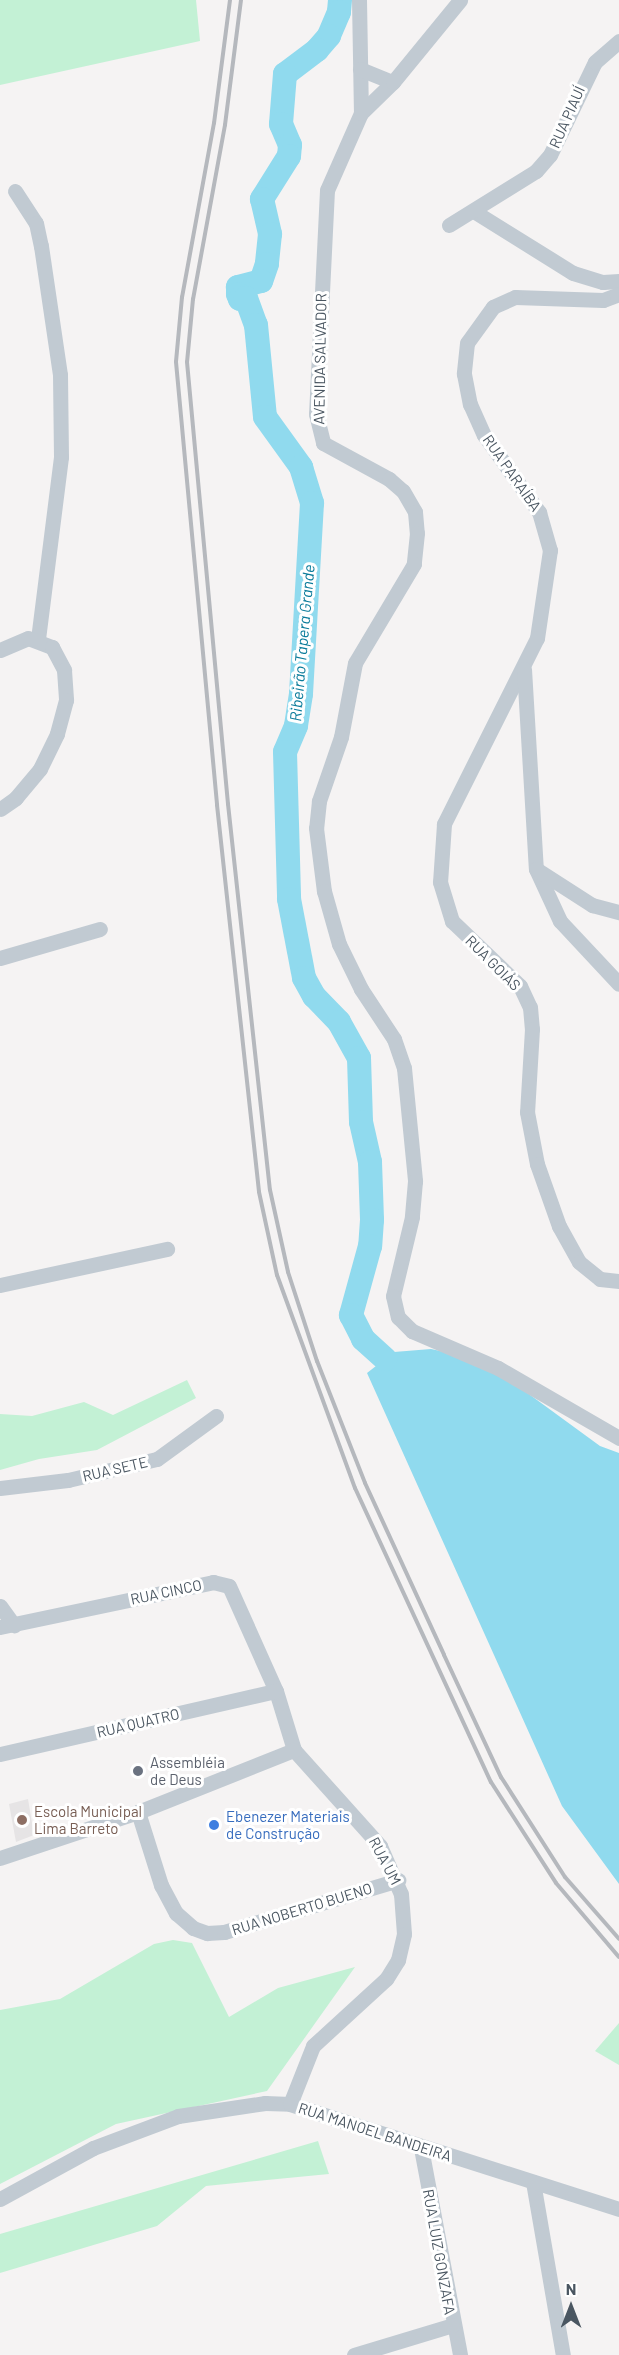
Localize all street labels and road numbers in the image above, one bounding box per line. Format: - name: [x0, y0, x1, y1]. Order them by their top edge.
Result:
- street label: RUA PIAUÍ: [545, 83, 589, 151]
- street label: AVENIDA SALVADOR: [310, 293, 330, 425]
- street label: RUA PARAÍBA: [479, 431, 545, 515]
- street label: RUA GOIÁS: [462, 932, 524, 994]
- street label: RUA SETE: [81, 1453, 149, 1485]
- street label: RUA CINCO: [129, 1576, 203, 1608]
- street label: RUA QUATRO: [95, 1705, 181, 1741]
- street label: RUA UM: [365, 1834, 405, 1888]
- street label: RUA NOBERTO BUENO: [230, 1879, 374, 1939]
- street label: RUA MANOEL BANDEIRA: [296, 2099, 454, 2165]
- street label: RUA LUIZ GONZAFA: [419, 2188, 459, 2316]

